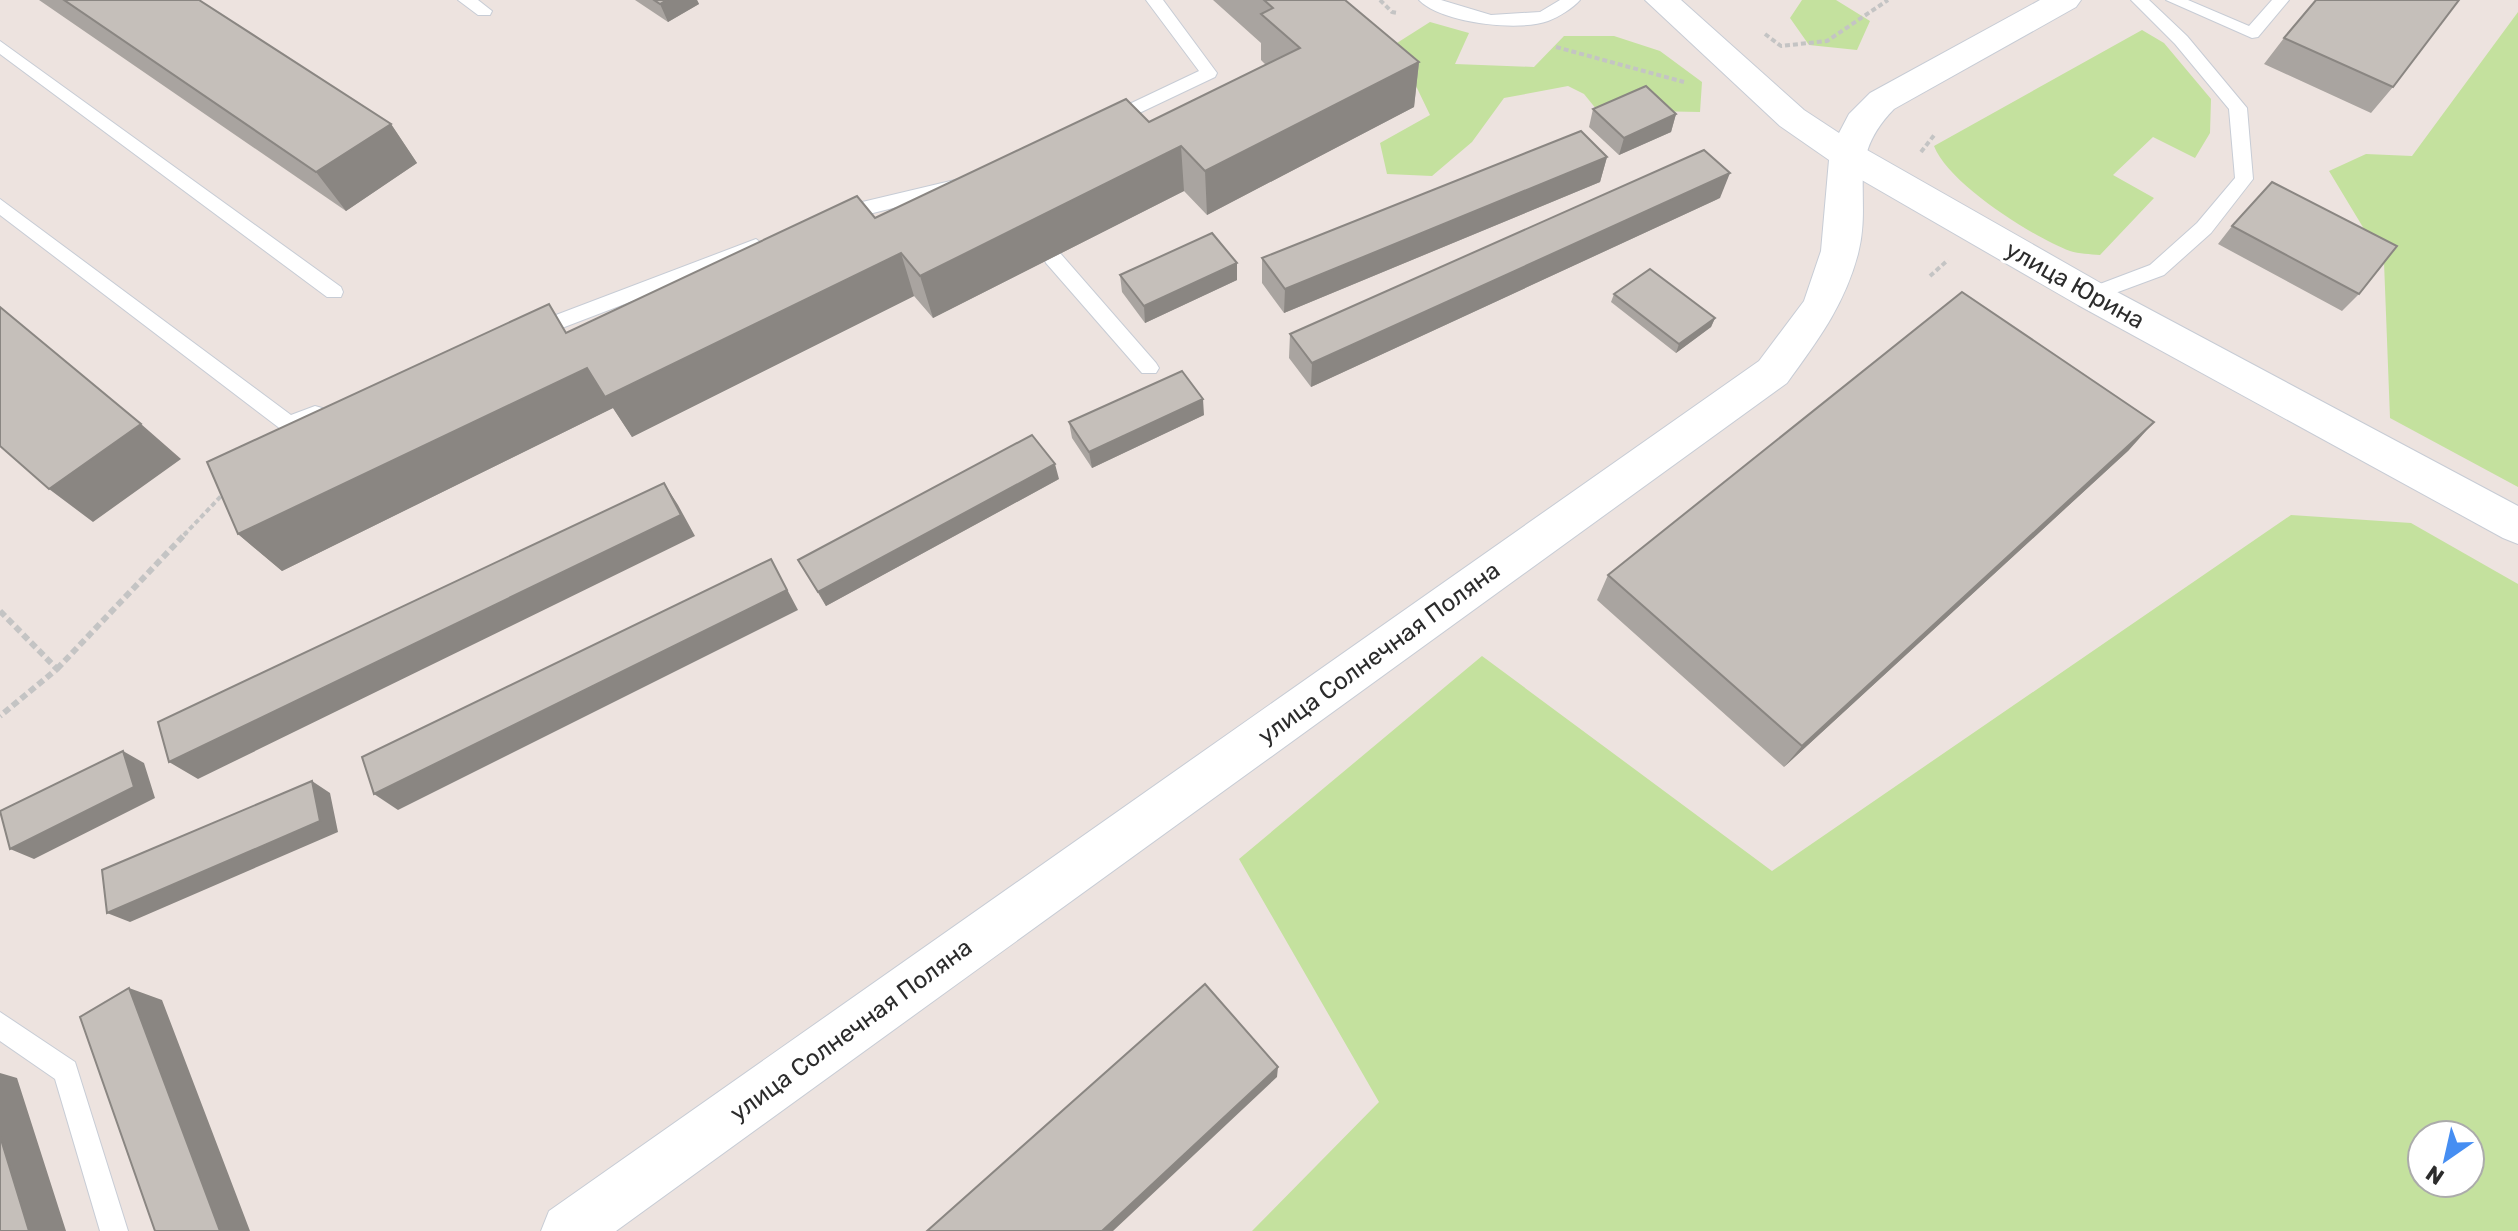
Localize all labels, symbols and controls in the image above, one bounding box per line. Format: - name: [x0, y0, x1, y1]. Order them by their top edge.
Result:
- street label: улица Юрина: [2001, 235, 2149, 335]
- street label: улица Солнечная Поляна: [1253, 556, 1505, 750]
- street label: улица Солнечная Поляна: [725, 933, 977, 1127]
- north arrow: [2406, 1119, 2486, 1199]
- text: N: [2421, 1160, 2449, 1191]

